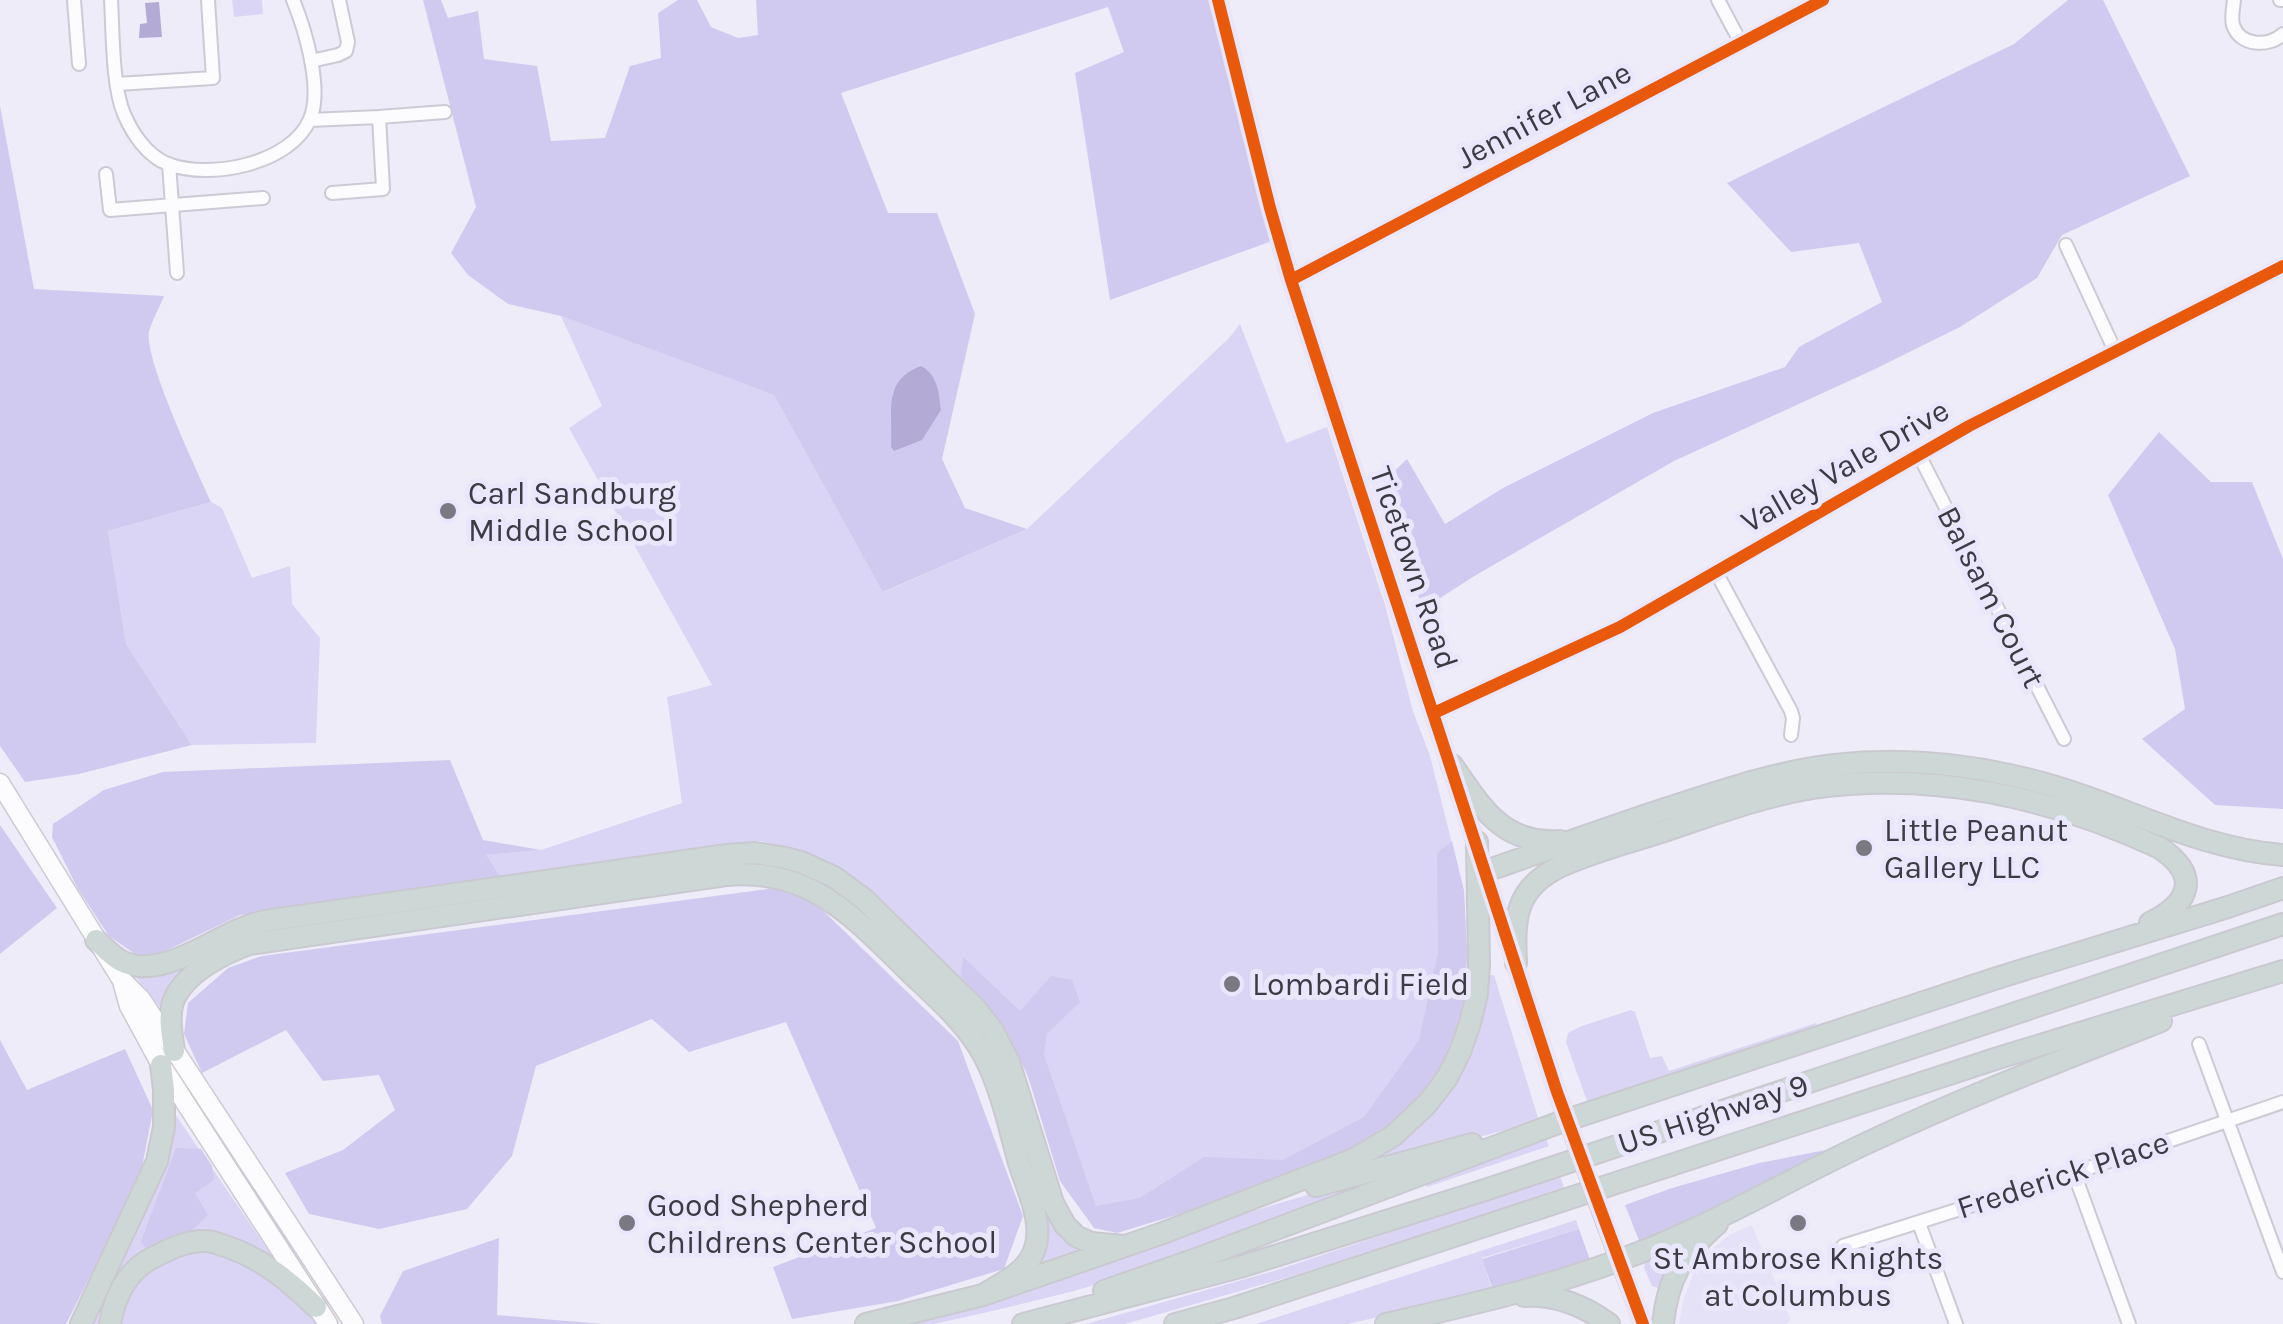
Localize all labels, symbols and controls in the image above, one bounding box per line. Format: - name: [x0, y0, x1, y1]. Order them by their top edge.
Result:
- street label: Jennifer Lane: [1450, 54, 1638, 176]
- street label: Valley Vale Drive: [1735, 392, 1955, 540]
- street label: Ticetown Road: [1362, 462, 1466, 674]
- place label: Carl Sandburg Middle School: [468, 475, 676, 549]
- marker: Carl Sandburg Middle School: [437, 500, 459, 522]
- street label: Balsam Court: [1929, 500, 2053, 694]
- place label: Little Peanut Gallery LLC: [1884, 812, 2068, 886]
- marker: Little Peanut Gallery LLC: [1853, 837, 1875, 859]
- place label: Lombardi Field: [1252, 966, 1469, 1003]
- marker: Lombardi Field: [1221, 973, 1243, 995]
- street label: US Highway 9: [1613, 1066, 1813, 1162]
- street label: Frederick Place: [1952, 1123, 2174, 1227]
- place label: Good Shepherd Childrens Center School: [647, 1187, 997, 1261]
- marker: Good Shepherd Childrens Center School: [616, 1212, 638, 1234]
- marker: St Ambrose Knights at Columbus: [1787, 1212, 1809, 1234]
- place label: St Ambrose Knights at Columbus: [1653, 1240, 1943, 1314]

